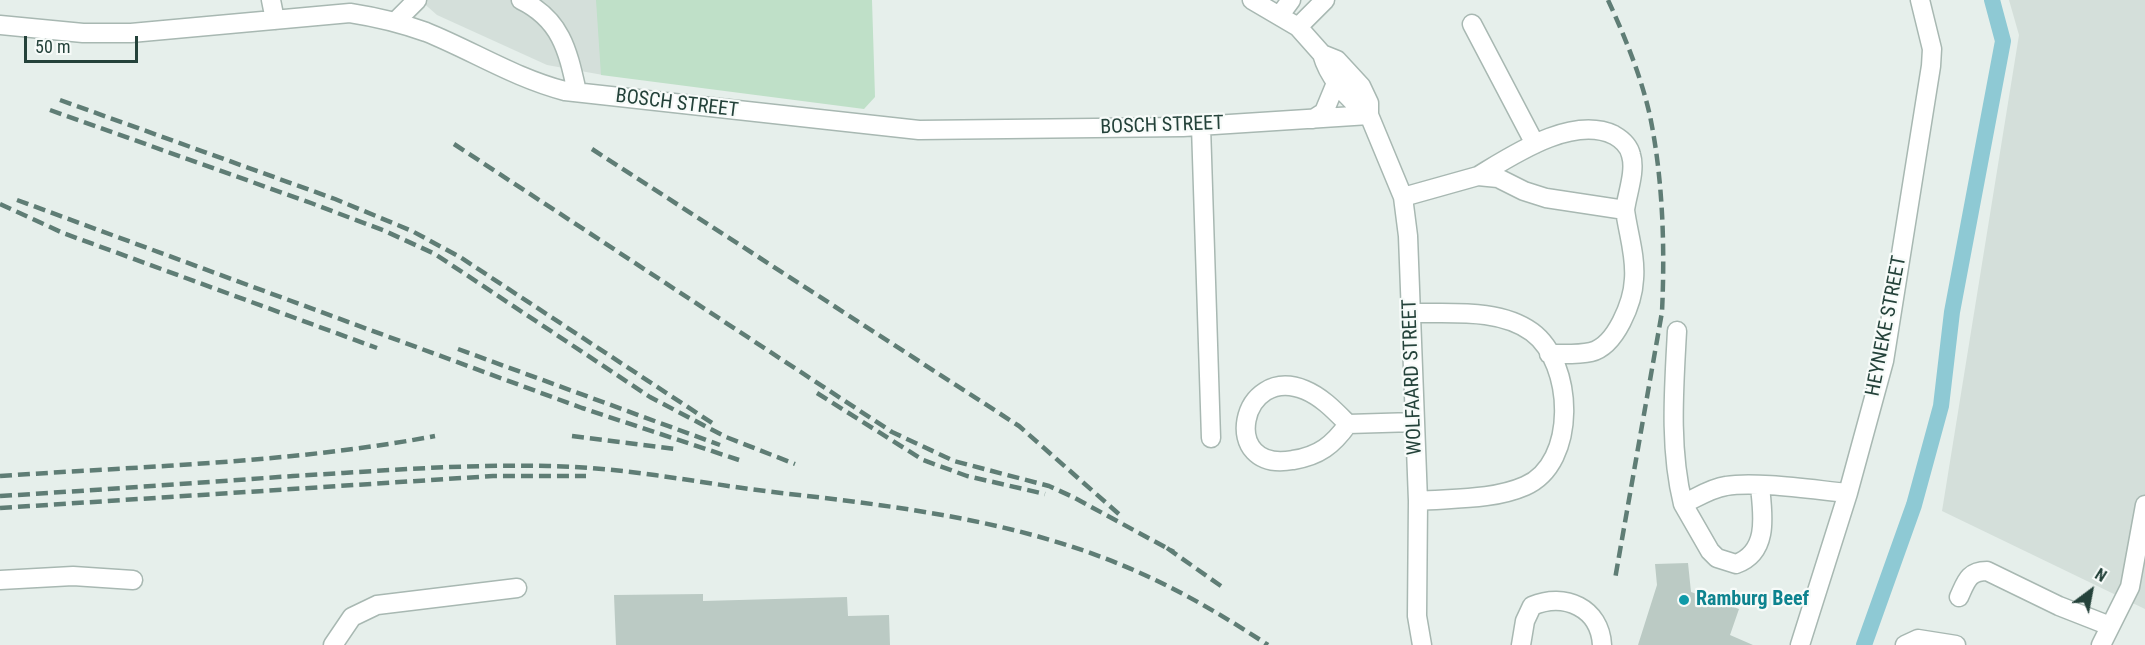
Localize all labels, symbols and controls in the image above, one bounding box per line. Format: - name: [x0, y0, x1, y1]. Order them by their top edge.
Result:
- scale bar: [27, 24, 141, 62]
- text: 50 m: [35, 36, 70, 57]
- street label: BOSCH STREET: [614, 85, 740, 123]
- street label: BOSCH STREET: [1100, 112, 1224, 140]
- street label: HEYNEKE STREET: [1862, 254, 1912, 398]
- street label: WOLFAARD STREET: [1398, 298, 1428, 456]
- north arrow: [2061, 561, 2121, 621]
- text: N: [2092, 565, 2110, 586]
- place label: Ramburg Beef: [1696, 588, 1809, 612]
- marker: Ramburg Beef: [1677, 593, 1691, 607]

